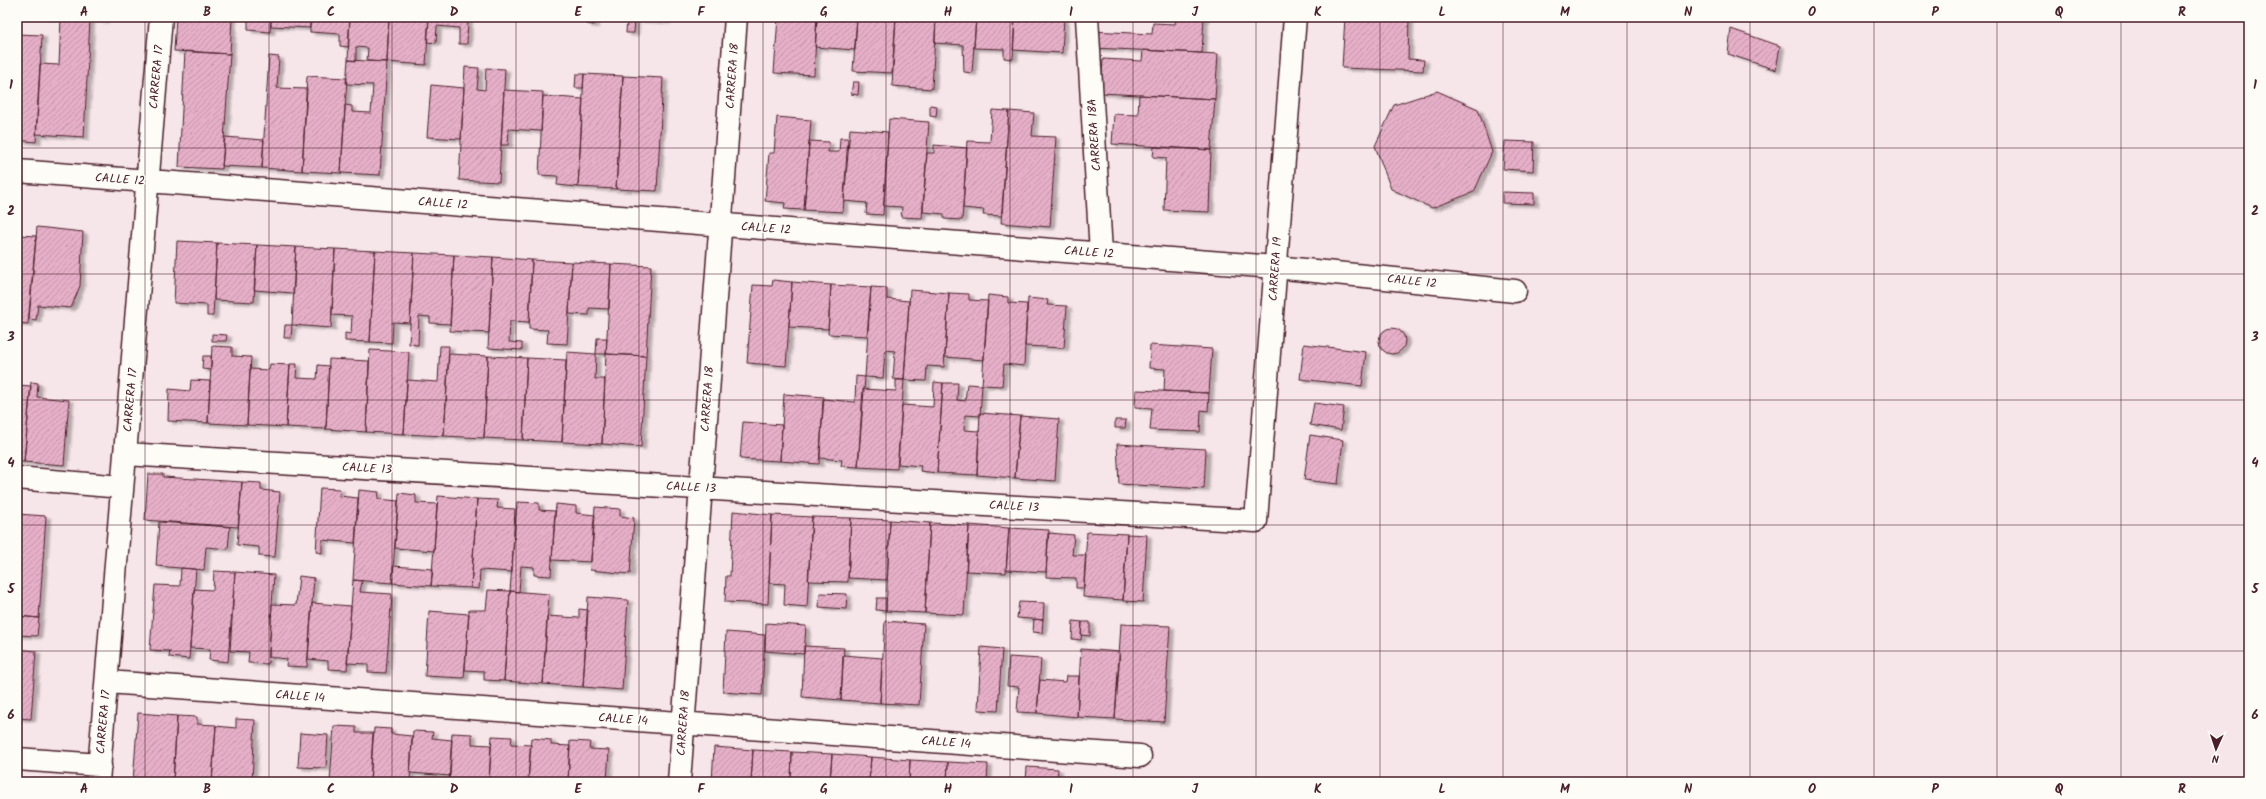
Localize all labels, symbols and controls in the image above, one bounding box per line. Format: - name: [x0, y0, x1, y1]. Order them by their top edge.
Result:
- text: A: [80, 2, 88, 23]
- text: B: [203, 2, 211, 23]
- text: C: [327, 2, 335, 23]
- text: D: [450, 2, 459, 23]
- text: E: [574, 2, 582, 23]
- text: F: [697, 2, 705, 23]
- text: G: [820, 2, 828, 23]
- text: H: [944, 2, 953, 23]
- text: I: [1069, 2, 1073, 23]
- text: J: [1192, 2, 1199, 23]
- text: K: [1314, 2, 1322, 23]
- text: L: [1438, 2, 1446, 23]
- text: M: [1560, 2, 1570, 23]
- text: N: [1684, 2, 1693, 23]
- text: O: [1808, 2, 1816, 23]
- text: P: [1931, 2, 1939, 23]
- text: Q: [2055, 2, 2064, 23]
- text: R: [2178, 2, 2186, 23]
- street label: CARRERA 18: [721, 42, 744, 109]
- street label: CARRERA 17: [144, 44, 169, 110]
- text: 1: [9, 75, 13, 96]
- text: 1: [2253, 75, 2257, 96]
- street label: CARRERA 18A: [1082, 98, 1107, 172]
- street label: CALLE 12: [94, 168, 146, 191]
- street label: CALLE 12: [417, 192, 469, 215]
- text: 2: [7, 201, 15, 222]
- text: 2: [2251, 201, 2259, 222]
- street label: CALLE 12: [740, 217, 792, 240]
- street label: CARRERA 19: [1264, 236, 1287, 302]
- street label: CALLE 12: [1063, 241, 1115, 264]
- street label: CALLE 12: [1386, 269, 1438, 294]
- text: 3: [6, 327, 15, 348]
- text: 3: [2250, 327, 2259, 348]
- street label: CARRERA 18: [696, 365, 719, 432]
- street label: CARRERA 17: [118, 367, 143, 433]
- text: 4: [7, 453, 15, 474]
- text: 4: [2251, 453, 2259, 474]
- street label: CALLE 13: [341, 458, 393, 479]
- street label: CALLE 13: [665, 477, 717, 498]
- street label: CALLE 13: [988, 496, 1040, 517]
- text: 5: [7, 579, 16, 600]
- text: 5: [2251, 579, 2260, 600]
- street label: CALLE 14: [274, 685, 326, 708]
- street label: CARRERA 17: [91, 689, 116, 755]
- street label: CARRERA 18: [672, 689, 695, 756]
- text: 6: [7, 705, 15, 726]
- text: 6: [2251, 705, 2259, 726]
- street label: CALLE 14: [597, 708, 649, 731]
- north arrow: [2196, 729, 2236, 769]
- street label: CALLE 14: [920, 731, 972, 754]
- text: N: [2212, 749, 2219, 767]
- text: A: [80, 779, 88, 799]
- text: B: [203, 779, 211, 799]
- text: C: [327, 779, 335, 799]
- text: D: [450, 779, 459, 799]
- text: E: [574, 779, 582, 799]
- text: F: [697, 779, 705, 799]
- text: G: [820, 779, 828, 799]
- text: H: [944, 779, 953, 799]
- text: I: [1069, 779, 1073, 799]
- text: J: [1192, 779, 1199, 799]
- text: K: [1314, 779, 1322, 799]
- text: L: [1438, 779, 1446, 799]
- text: M: [1560, 779, 1570, 799]
- text: N: [1684, 779, 1693, 799]
- text: O: [1808, 779, 1816, 799]
- text: P: [1931, 779, 1939, 799]
- text: Q: [2055, 779, 2064, 799]
- text: R: [2178, 779, 2186, 799]

